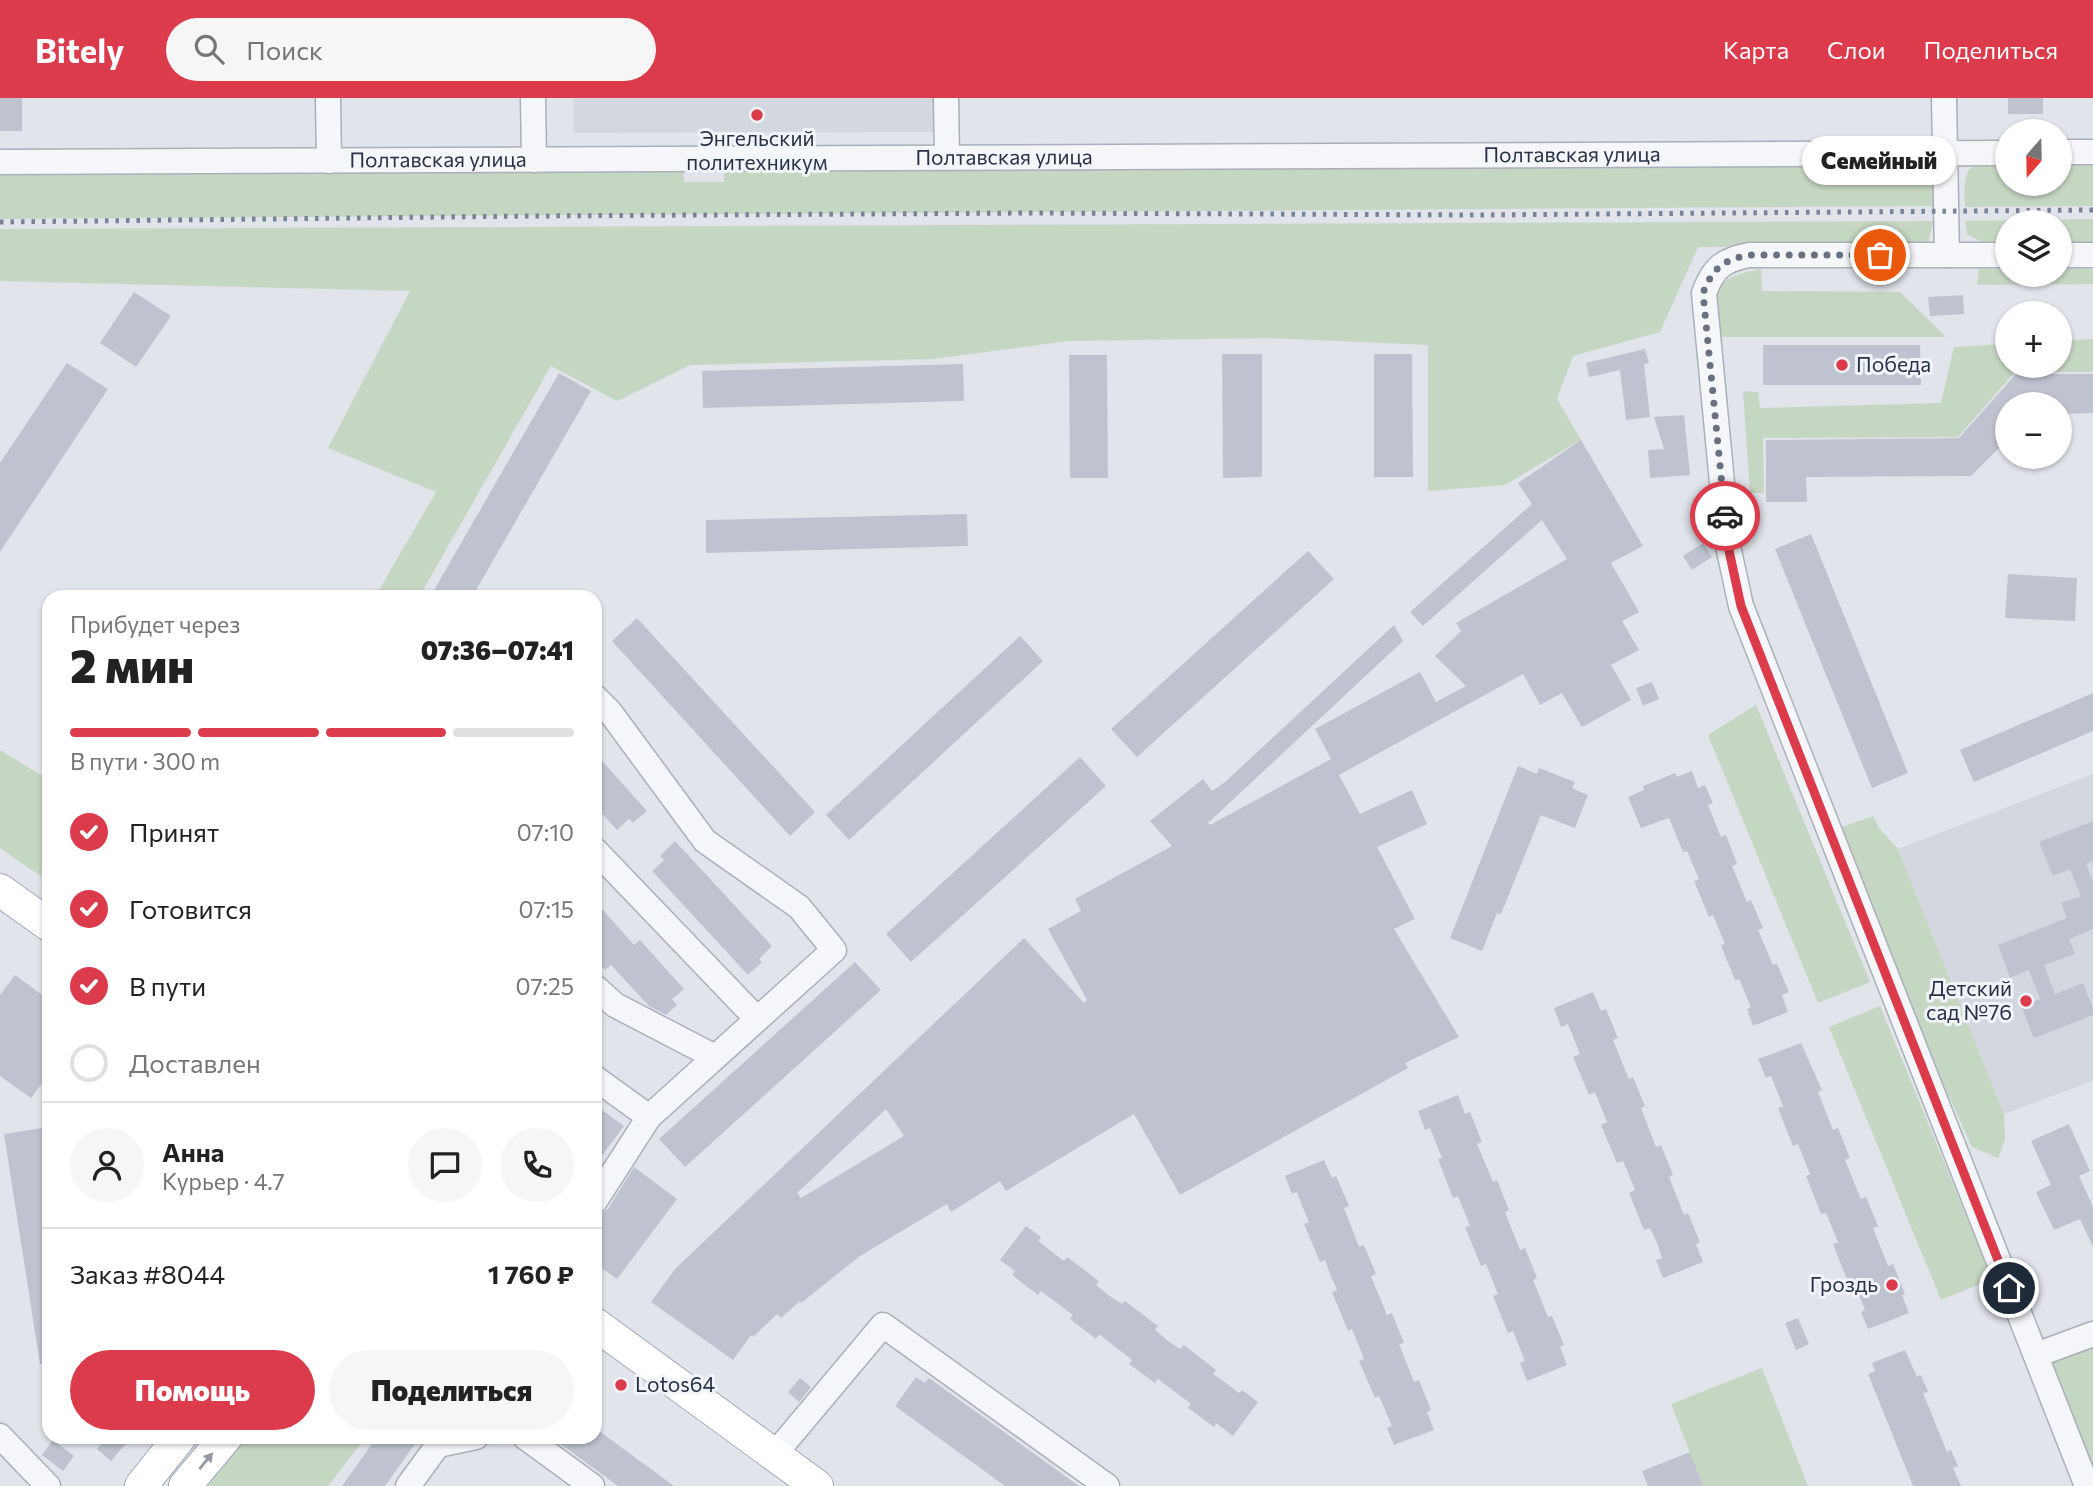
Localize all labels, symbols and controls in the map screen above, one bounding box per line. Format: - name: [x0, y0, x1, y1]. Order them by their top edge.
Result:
- search box: [166, 18, 656, 81]
- text: Bitely: [35, 29, 124, 70]
- icon: search: [190, 30, 228, 68]
- text: Поиск: [246, 34, 323, 65]
- text: Карта: [1723, 35, 1789, 64]
- text: Слои: [1827, 35, 1885, 64]
- text: Поделиться: [1923, 35, 2058, 64]
- marker: Энгельский политехникум: [749, 107, 765, 123]
- north arrow: [1995, 119, 2072, 196]
- map controls: [1995, 119, 2072, 469]
- place label: Энгельский политехникум: [686, 125, 828, 174]
- callout: Семейный: [1803, 136, 1957, 185]
- street label: Полтавская улица: [1483, 141, 1661, 166]
- street label: Полтавская улица: [915, 143, 1093, 169]
- street label: Полтавская улица: [349, 146, 527, 171]
- text: Семейный: [1821, 146, 1937, 174]
- button: layers: [1995, 210, 2072, 287]
- pin: [1850, 225, 1910, 285]
- icon: bag: [1861, 236, 1899, 274]
- button: +: [1995, 301, 2072, 378]
- place label: Победа: [1856, 351, 1931, 376]
- marker: Победа: [1834, 357, 1850, 373]
- button: −: [1995, 392, 2072, 469]
- courier: [1690, 481, 1760, 551]
- icon: car: [1706, 497, 1744, 535]
- text: Прибудет через: [70, 610, 240, 638]
- text: 07:36–07:41: [421, 634, 574, 665]
- text: 2 мин: [70, 636, 194, 692]
- text: В пути · 300 m: [70, 747, 220, 775]
- icon: check: [70, 813, 108, 851]
- text: Принят: [129, 816, 219, 847]
- text: 07:10: [517, 818, 574, 846]
- icon: check: [70, 890, 108, 928]
- text: Готовится: [129, 893, 252, 924]
- text: 07:15: [518, 895, 574, 923]
- icon: check: [70, 967, 108, 1005]
- text: В пути: [129, 970, 206, 1001]
- text: 07:25: [516, 972, 574, 1000]
- place label: Детский сад №76: [1926, 975, 2012, 1024]
- marker: Детский сад №76: [2018, 993, 2034, 1009]
- text: Доставлен: [129, 1047, 261, 1078]
- button: person: [70, 1128, 144, 1202]
- button: chat: [408, 1128, 482, 1202]
- button: phone: [500, 1128, 574, 1202]
- text: Анна: [162, 1136, 224, 1167]
- text: Курьер · 4.7: [162, 1167, 285, 1195]
- text: Заказ #8044: [70, 1258, 225, 1289]
- text: 1 760 ₽: [488, 1258, 574, 1289]
- pin: [1979, 1258, 2039, 1318]
- icon: home: [1990, 1269, 2028, 1307]
- place label: Гроздь: [1810, 1271, 1878, 1296]
- marker: Гроздь: [1884, 1277, 1900, 1293]
- button: Помощь: [70, 1350, 315, 1430]
- button: Поделиться: [329, 1350, 574, 1430]
- place label: Lotos64: [635, 1371, 716, 1396]
- marker: Lotos64: [613, 1377, 629, 1393]
- one-way arrow: [198, 1453, 213, 1471]

